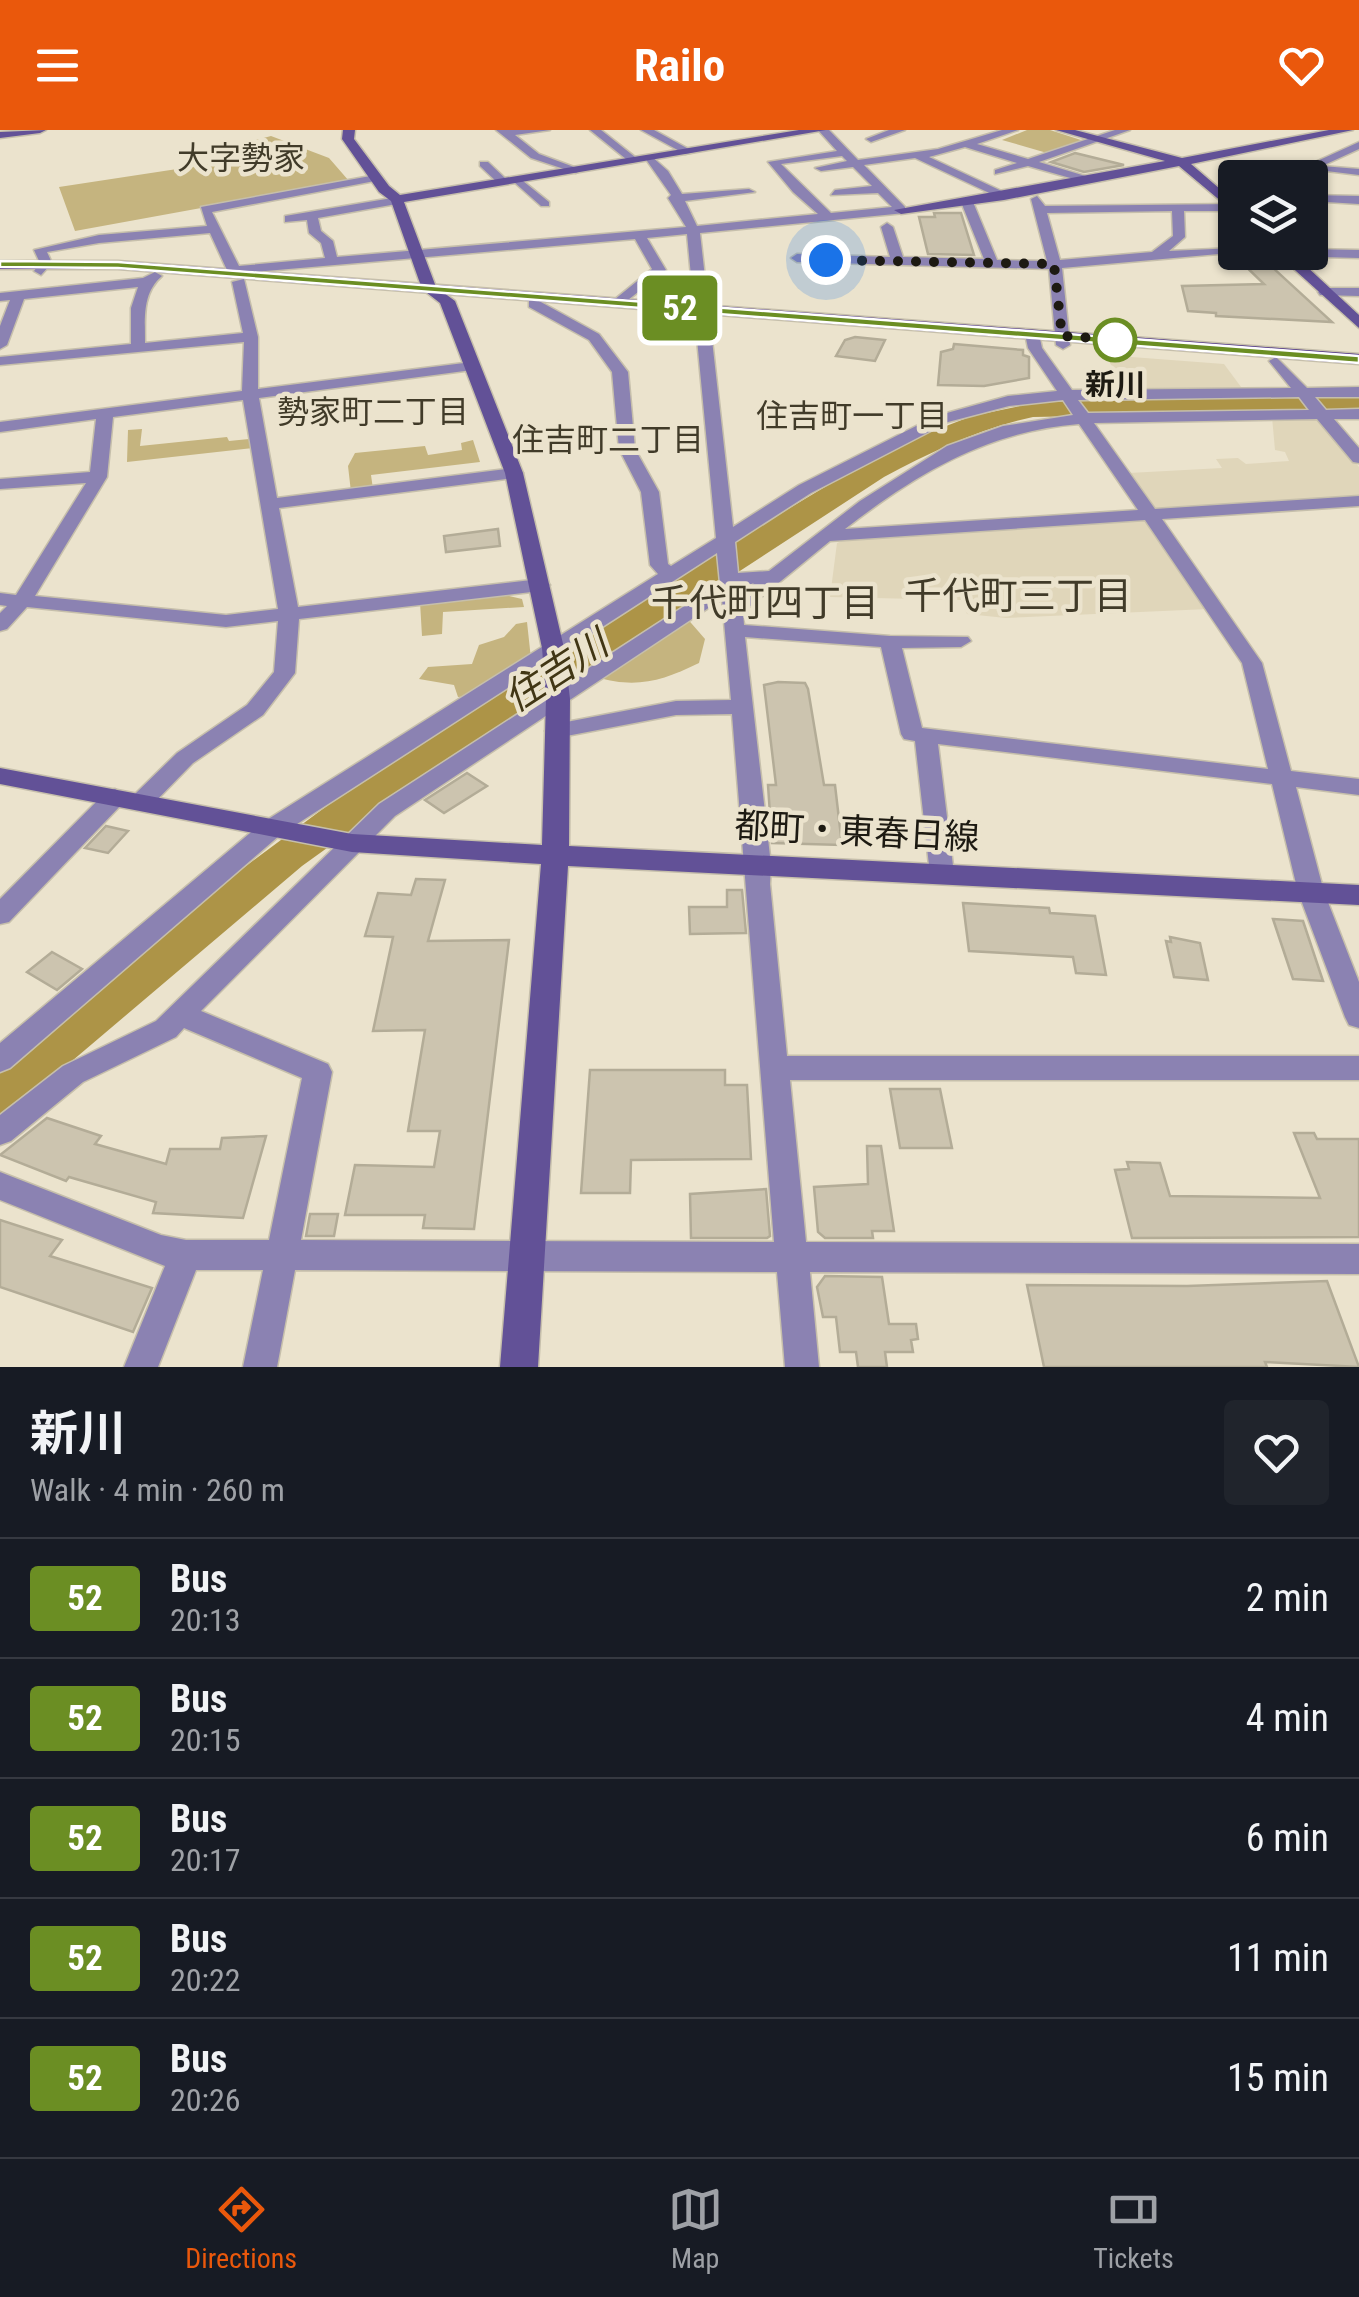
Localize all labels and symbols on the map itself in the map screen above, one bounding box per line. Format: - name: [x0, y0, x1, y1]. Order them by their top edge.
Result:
- district label: 大字勢家: [177, 139, 305, 177]
- your location: [801, 235, 851, 285]
- line badge: 52: [635, 276, 725, 340]
- marker: 新川: [1094, 319, 1136, 361]
- place label: 新川: [1085, 367, 1145, 402]
- district label: 勢家町二丁目: [277, 393, 469, 431]
- district label: 住吉町一丁目: [756, 397, 948, 435]
- district label: 住吉町二丁目: [512, 421, 704, 459]
- district label: 千代町三丁目: [904, 574, 1132, 618]
- district label: 千代町四丁目: [651, 581, 879, 625]
- water label: 住吉川: [496, 619, 619, 720]
- street label: 都町・東春日線: [734, 805, 980, 859]

